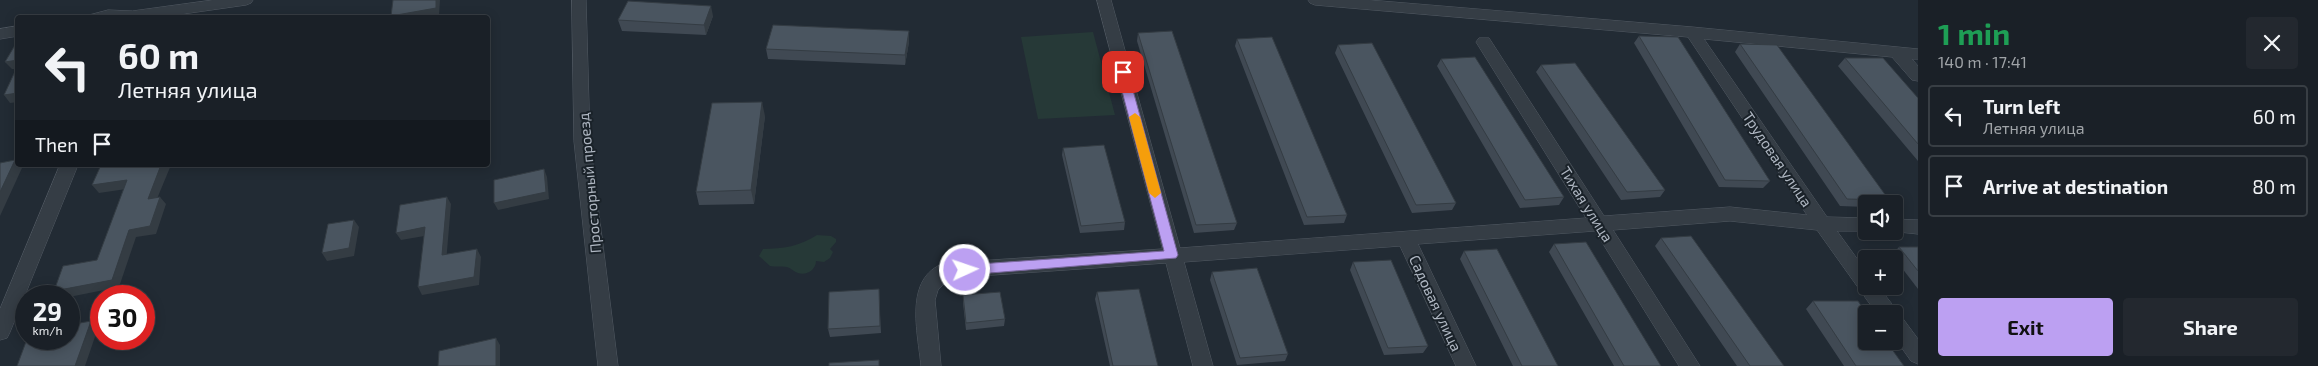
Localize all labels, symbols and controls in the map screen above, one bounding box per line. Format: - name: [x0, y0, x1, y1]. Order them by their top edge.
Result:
- text: 1 min: [1938, 15, 2010, 51]
- button: close: [2246, 17, 2298, 69]
- text: 60 m: [118, 34, 199, 76]
- icon: left: [35, 35, 100, 100]
- pin: [1102, 51, 1144, 93]
- text: 140 m · 17:41: [1938, 52, 2027, 71]
- icon: arrive: [1109, 58, 1137, 86]
- text: Летняя улица: [118, 76, 258, 102]
- text: Turn left: [1983, 95, 2060, 118]
- icon: left: [1940, 102, 1968, 130]
- text: 60 m: [2253, 105, 2296, 128]
- street label: Трудовая улица: [1739, 108, 1816, 211]
- street label: Просторный проезд: [574, 112, 604, 254]
- text: Летняя улица: [1983, 118, 2085, 137]
- icon: arrive: [88, 130, 116, 158]
- text: Then: [35, 133, 78, 156]
- street label: Тихая улица: [1556, 163, 1617, 246]
- icon: arrive: [1940, 172, 1968, 200]
- text: Arrive at destination: [1983, 175, 2168, 198]
- text: 80 m: [2252, 175, 2296, 198]
- map controls: [1858, 195, 1903, 350]
- button: sound: [1858, 195, 1903, 240]
- position arrow: [938, 243, 990, 295]
- button: +: [1858, 250, 1903, 295]
- street label: Садовая улица: [1405, 252, 1466, 354]
- speed limit sign: 30: [90, 285, 155, 350]
- text: 29: [33, 296, 62, 326]
- button: Exit: [1938, 298, 2113, 356]
- button: Share: [2123, 298, 2298, 356]
- button: −: [1858, 305, 1903, 350]
- text: km/h: [33, 323, 62, 337]

